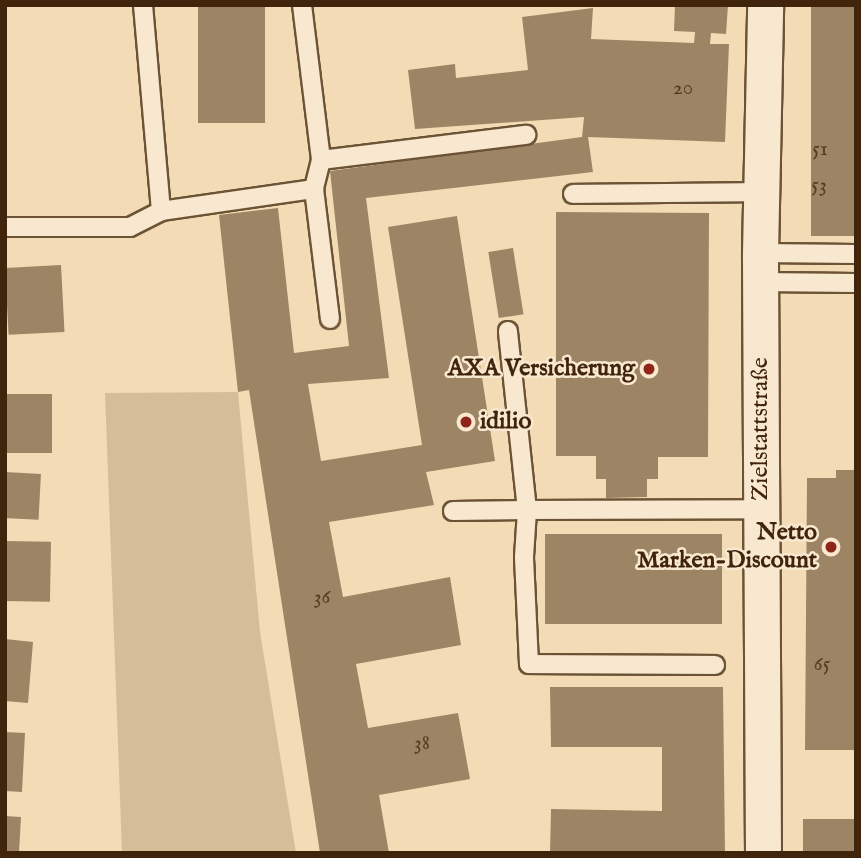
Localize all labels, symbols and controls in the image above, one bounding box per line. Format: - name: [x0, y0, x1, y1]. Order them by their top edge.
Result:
- house number: 20: [673, 76, 693, 102]
- house number: 51: [812, 137, 828, 163]
- house number: 53: [811, 173, 827, 199]
- place label: AXA Versicherung: [448, 355, 635, 383]
- street label: Zielstattstraße: [747, 357, 775, 501]
- marker: AXA Versicherung: [641, 361, 657, 377]
- place label: idilio: [480, 408, 531, 436]
- marker: idilio: [458, 414, 474, 430]
- place label: Netto Marken-Discount: [637, 519, 817, 575]
- marker: Netto Marken-Discount: [823, 539, 839, 555]
- house number: 36: [314, 585, 330, 611]
- house number: 65: [814, 652, 830, 678]
- house number: 38: [414, 731, 430, 757]

